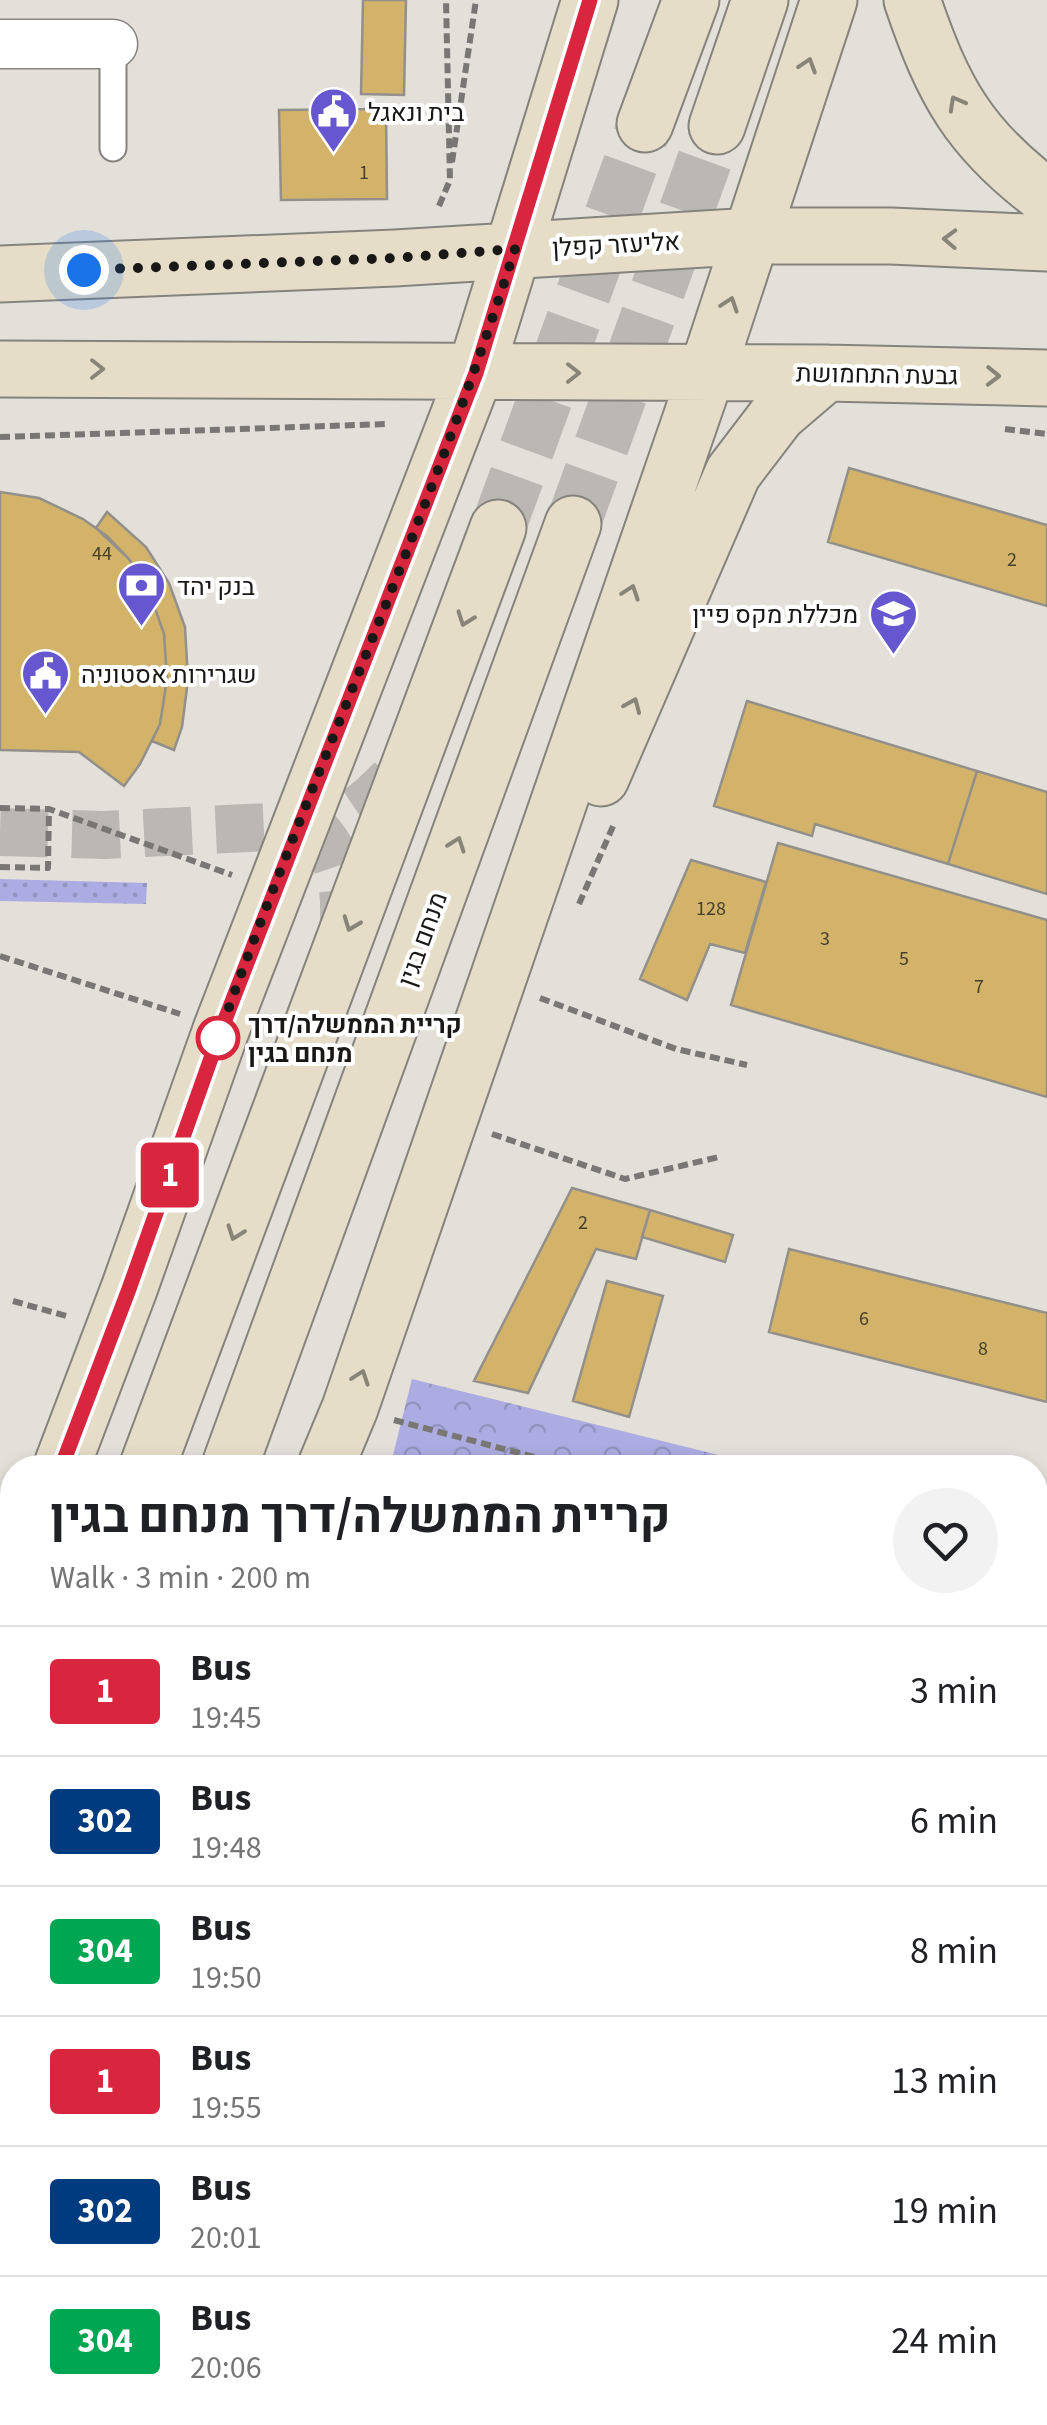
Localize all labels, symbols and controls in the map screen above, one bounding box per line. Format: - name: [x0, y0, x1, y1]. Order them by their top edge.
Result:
- one-way arrow: [796, 58, 816, 75]
- public building icon: בית ונאגל: [307, 86, 359, 154]
- place label: בית ונאגל: [368, 95, 464, 131]
- one-way arrow: [949, 95, 969, 113]
- house number: 1: [359, 159, 369, 187]
- street label: אליעזר קפלן: [551, 224, 681, 266]
- one-way arrow: [941, 228, 957, 249]
- your location: [59, 245, 109, 295]
- one-way arrow: [718, 297, 738, 314]
- street label: גבעת התחמושת: [796, 356, 958, 394]
- one-way arrow: [90, 358, 106, 380]
- one-way arrow: [566, 362, 581, 384]
- one-way arrow: [986, 365, 1002, 387]
- house number: 44: [92, 540, 112, 568]
- house number: 2: [1007, 546, 1017, 574]
- bank icon: בנק יהד: [116, 560, 168, 628]
- place label: בנק יהד: [177, 569, 255, 605]
- one-way arrow: [619, 584, 639, 601]
- school or university icon: מכללת מקס פיין: [867, 588, 919, 656]
- place label: מכללת מקס פיין: [692, 597, 858, 633]
- one-way arrow: [456, 610, 477, 627]
- public building icon: שגרירות אסטוניה: [20, 648, 72, 716]
- place label: שגרירות אסטוניה: [81, 657, 257, 693]
- one-way arrow: [621, 697, 641, 715]
- one-way arrow: [445, 837, 466, 854]
- street label: מנחם בגין: [389, 887, 457, 992]
- house number: 128: [696, 895, 726, 923]
- one-way arrow: [343, 914, 363, 932]
- house number: 3: [820, 925, 830, 953]
- house number: 5: [899, 945, 909, 973]
- house number: 7: [974, 973, 984, 1001]
- place label: קריית הממשלה/דרך מנחם בגין: [248, 1007, 462, 1072]
- marker: קריית הממשלה/דרך מנחם בגין: [197, 1017, 239, 1059]
- line badge: 1: [138, 1142, 202, 1208]
- text: 1: [161, 1150, 179, 1200]
- house number: 2: [578, 1209, 588, 1237]
- one-way arrow: [227, 1223, 247, 1241]
- house number: 6: [859, 1305, 869, 1333]
- house number: 8: [978, 1335, 988, 1363]
- one-way arrow: [349, 1369, 369, 1386]
- text: קריית הממשלה/דרך מנחם בגין: [50, 1483, 671, 1551]
- button: heart: [893, 1488, 998, 1593]
- text: Walk · 3 min · 200 m: [50, 1555, 311, 1601]
- text: Bus: [190, 1641, 251, 1695]
- text: 3 min: [910, 1664, 998, 1718]
- text: 1: [96, 1666, 114, 1716]
- text: 19:45: [190, 1695, 262, 1741]
- text: Bus: [190, 1771, 251, 1825]
- text: 6 min: [910, 1794, 998, 1848]
- text: 302: [77, 1796, 133, 1846]
- text: 19:48: [190, 1825, 262, 1871]
- text: Bus: [190, 1901, 251, 1955]
- text: 8 min: [910, 1924, 998, 1978]
- text: 304: [77, 1926, 133, 1976]
- text: 19:50: [190, 1955, 262, 2001]
- text: Bus: [190, 2031, 251, 2085]
- text: 13 min: [891, 2054, 998, 2108]
- text: 1: [96, 2056, 114, 2106]
- text: 19:55: [190, 2085, 262, 2131]
- text: Bus: [190, 2161, 251, 2215]
- text: 19 min: [891, 2184, 998, 2238]
- text: 302: [77, 2186, 133, 2236]
- text: 20:01: [190, 2215, 262, 2261]
- text: Bus: [190, 2291, 251, 2345]
- text: 24 min: [891, 2314, 998, 2368]
- text: 304: [77, 2316, 133, 2366]
- text: 20:06: [190, 2345, 262, 2391]

